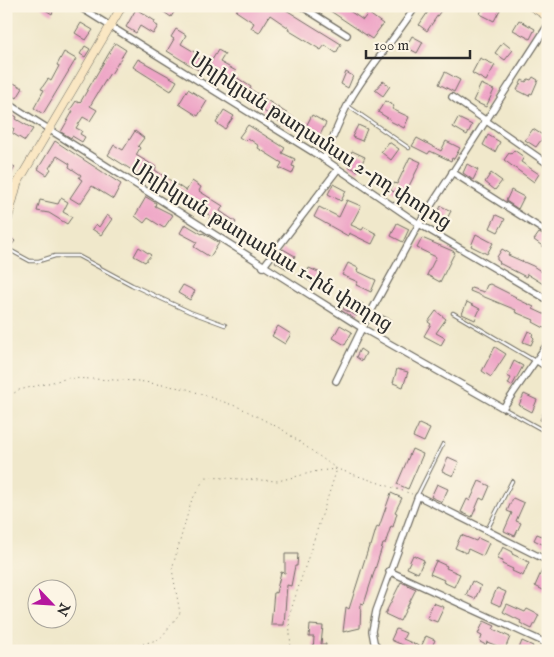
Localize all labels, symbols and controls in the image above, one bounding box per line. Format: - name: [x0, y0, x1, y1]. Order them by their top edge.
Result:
- scale bar: [366, 28, 470, 60]
- text: 100 m: [374, 36, 410, 55]
- street label: Սիլիկյան թաղամաս 2-րդ փողոց: [184, 47, 456, 235]
- street label: Սիլիկյան թաղամաս 1-ին փողոց: [125, 155, 397, 338]
- north arrow: [28, 580, 78, 630]
- text: N: [52, 599, 74, 618]

